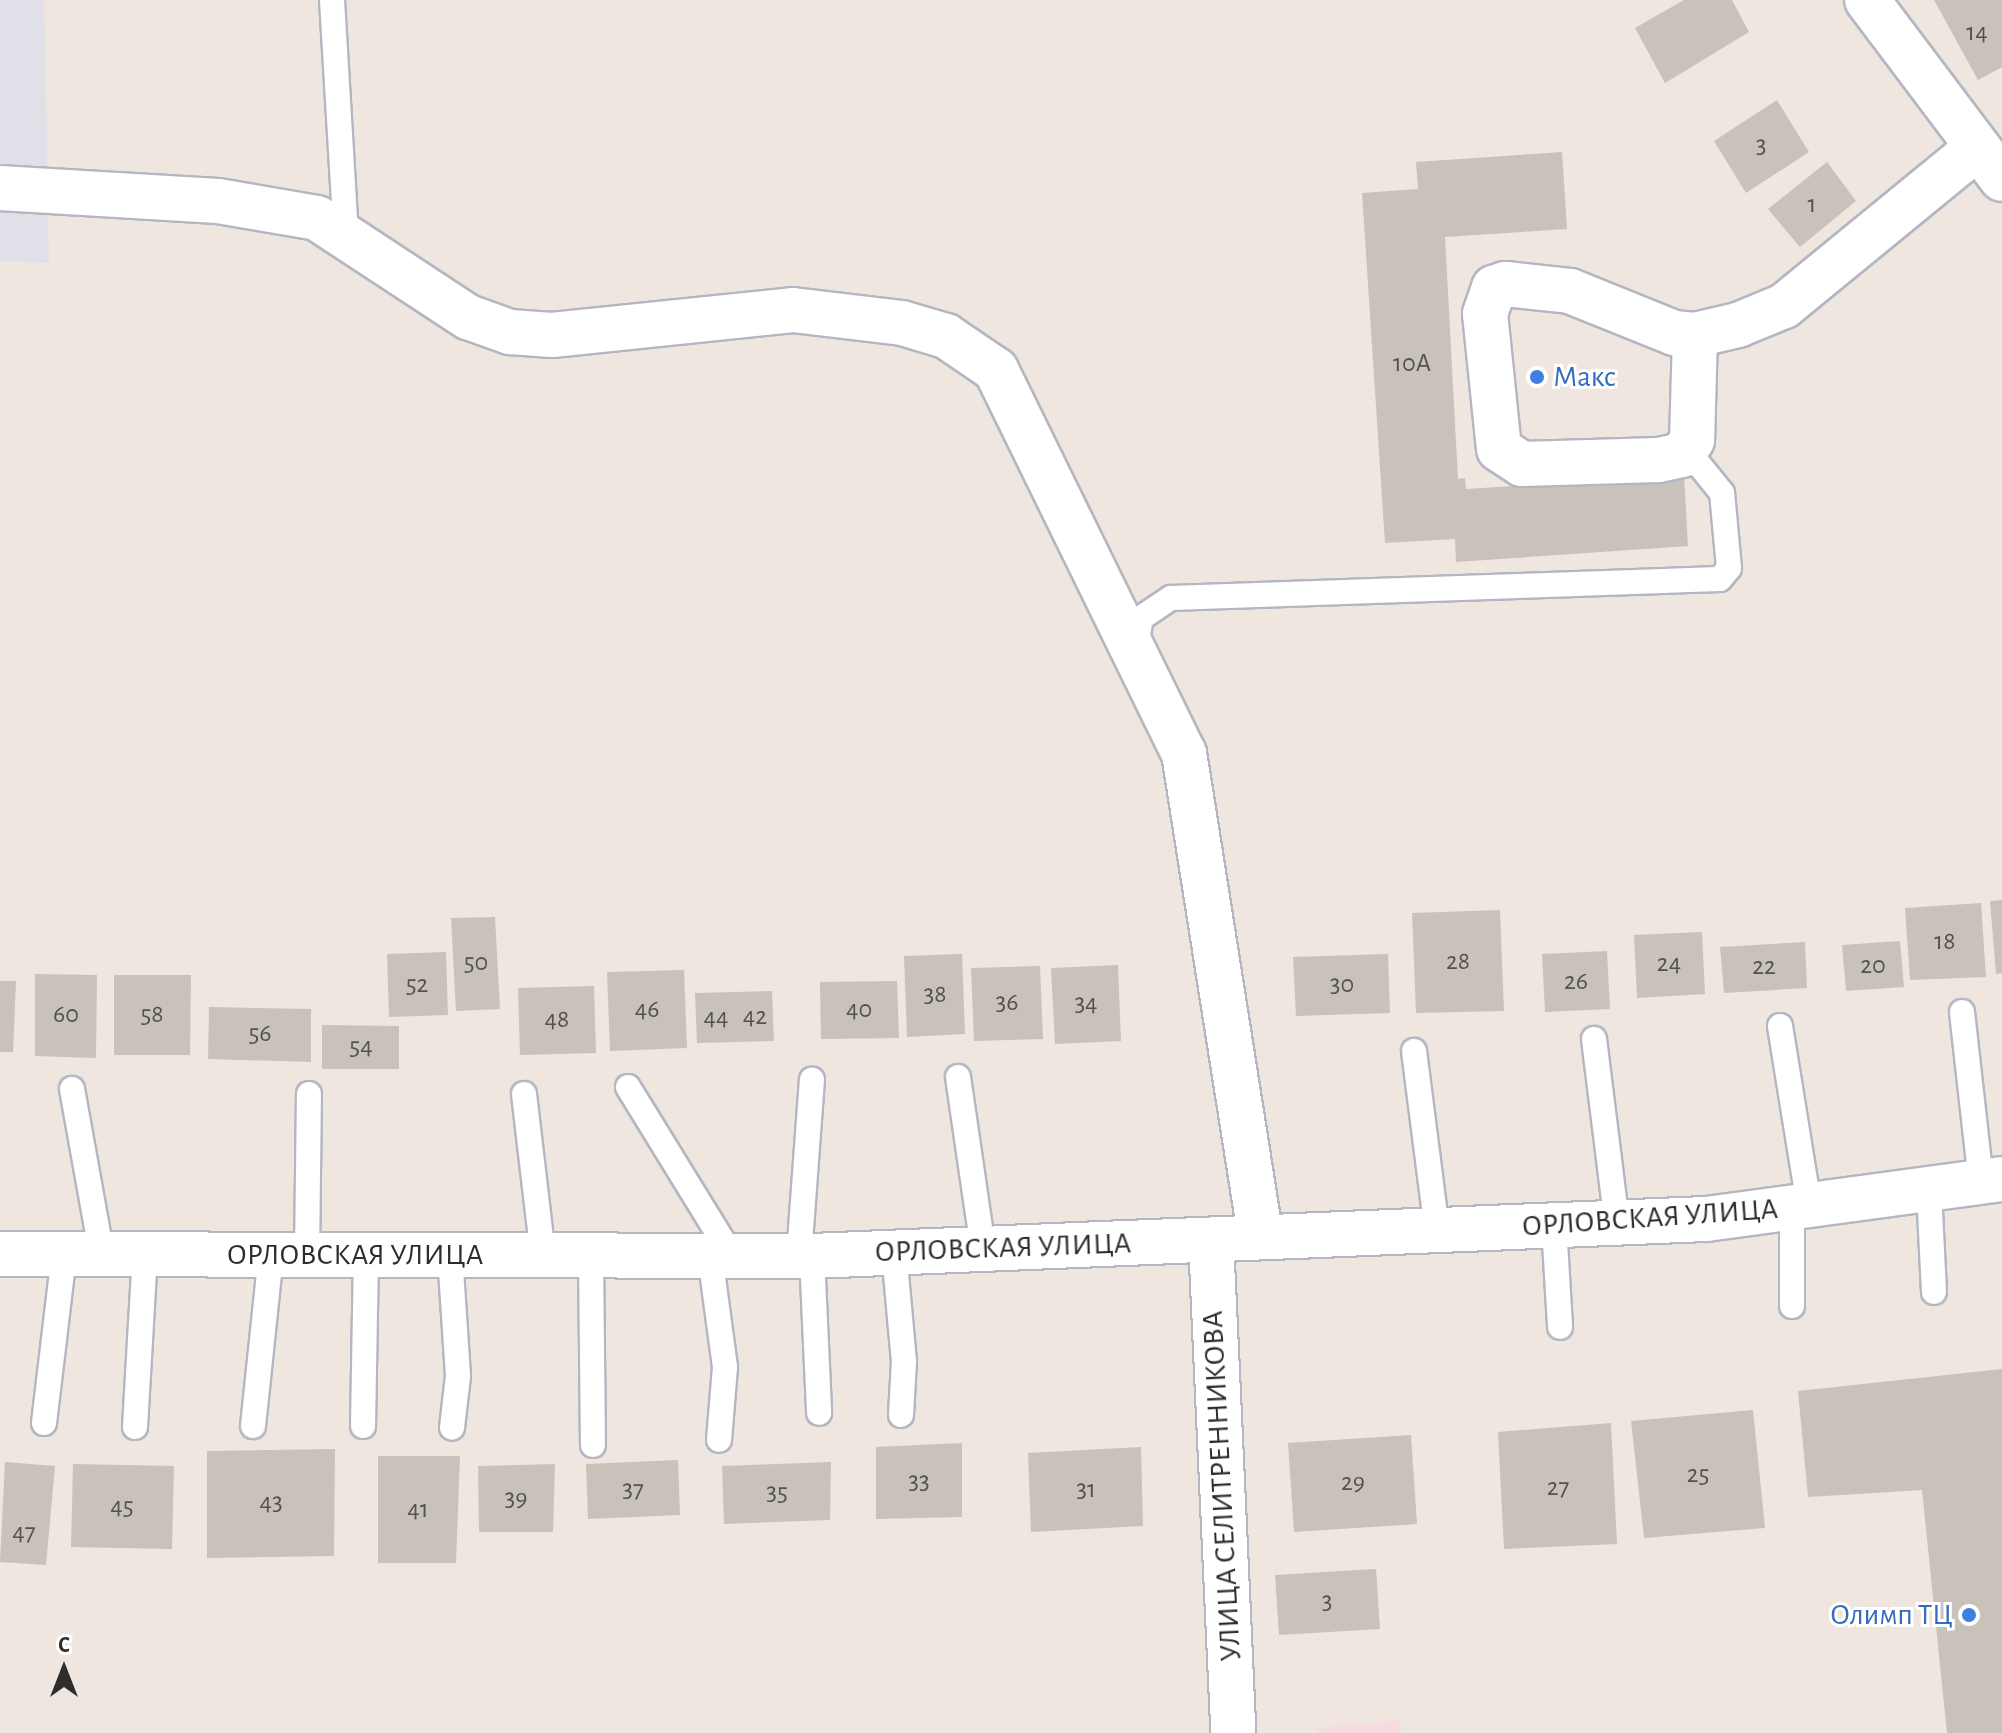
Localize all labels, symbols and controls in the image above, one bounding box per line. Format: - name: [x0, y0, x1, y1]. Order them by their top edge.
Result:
- house number: 14: [1966, 17, 1988, 49]
- house number: 3: [1756, 130, 1766, 162]
- house number: 1: [1808, 189, 1816, 221]
- house number: 10А: [1393, 348, 1431, 380]
- place label: Макс: [1553, 359, 1616, 395]
- marker: Макс: [1528, 368, 1546, 386]
- house number: 18: [1934, 926, 1956, 958]
- house number: 28: [1446, 946, 1470, 978]
- house number: 50: [464, 947, 488, 979]
- house number: 24: [1657, 948, 1681, 980]
- house number: 20: [1860, 950, 1886, 982]
- house number: 22: [1752, 951, 1776, 983]
- house number: 26: [1564, 966, 1588, 998]
- house number: 52: [406, 969, 428, 1001]
- house number: 30: [1330, 969, 1354, 1001]
- house number: 38: [923, 979, 947, 1011]
- house number: 36: [996, 987, 1018, 1019]
- house number: 34: [1074, 988, 1098, 1020]
- house number: 46: [635, 994, 659, 1026]
- house number: 40: [846, 994, 872, 1026]
- house number: 60: [53, 999, 79, 1031]
- house number: 58: [140, 999, 164, 1031]
- house number: 42: [743, 1001, 767, 1033]
- house number: 44: [703, 1002, 729, 1034]
- house number: 48: [545, 1004, 569, 1036]
- house number: 56: [248, 1018, 272, 1050]
- house number: 54: [349, 1031, 373, 1063]
- street label: ОРЛОВСКАЯ УЛИЦА: [1521, 1191, 1779, 1245]
- street label: ОРЛОВСКАЯ УЛИЦА: [874, 1226, 1132, 1270]
- street label: ОРЛОВСКАЯ УЛИЦА: [227, 1237, 483, 1273]
- street label: УЛИЦА СЕЛИТРЕННИКОВА: [1195, 1310, 1249, 1662]
- house number: 25: [1687, 1459, 1709, 1491]
- house number: 33: [908, 1466, 930, 1498]
- house number: 29: [1341, 1467, 1365, 1499]
- house number: 27: [1547, 1472, 1569, 1504]
- house number: 37: [622, 1474, 644, 1506]
- house number: 31: [1076, 1474, 1096, 1506]
- house number: 35: [766, 1477, 788, 1509]
- house number: 39: [505, 1483, 527, 1515]
- house number: 43: [259, 1487, 283, 1519]
- house number: 45: [110, 1491, 134, 1523]
- house number: 41: [407, 1494, 429, 1526]
- house number: 47: [12, 1517, 36, 1549]
- house number: 3: [1322, 1586, 1332, 1618]
- place label: Олимп ТЦ: [1830, 1597, 1953, 1633]
- marker: Олимп ТЦ: [1960, 1606, 1978, 1624]
- north arrow: [24, 1629, 104, 1709]
- text: С: [58, 1634, 70, 1656]

